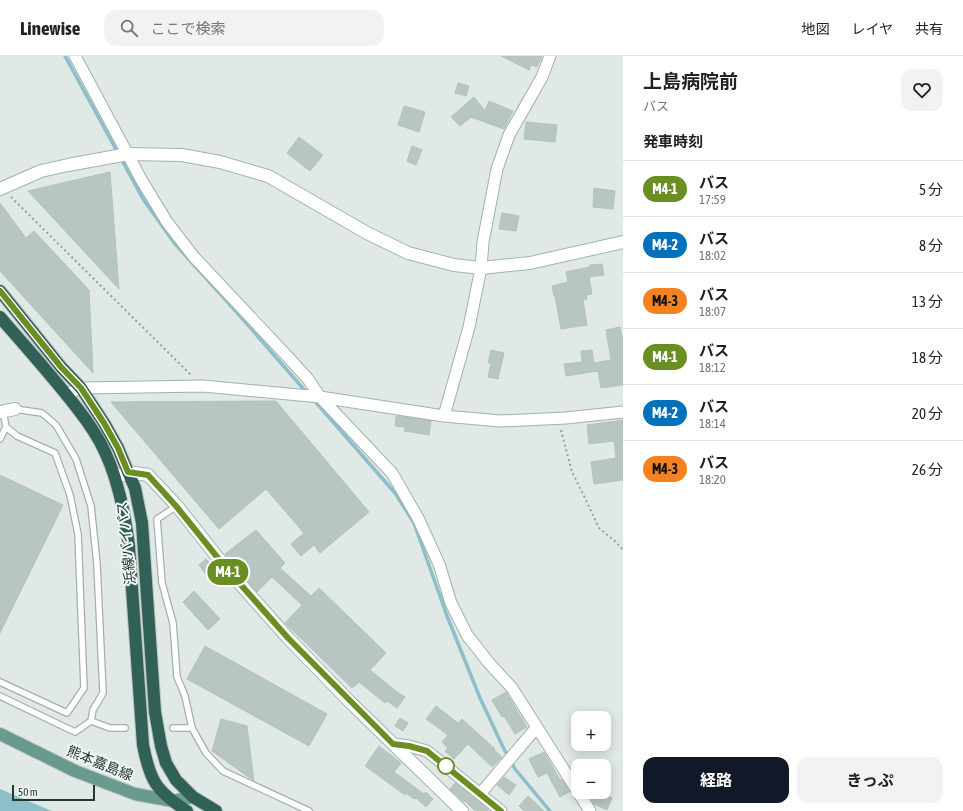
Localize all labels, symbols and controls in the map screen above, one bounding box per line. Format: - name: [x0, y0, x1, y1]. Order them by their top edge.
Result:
- search box: [104, 10, 384, 46]
- text: Linewise: [20, 17, 80, 39]
- icon: search: [118, 17, 140, 39]
- text: ここで検索: [150, 20, 225, 37]
- text: 地図: [801, 21, 829, 37]
- text: レイヤ: [851, 21, 893, 37]
- text: 共有: [915, 21, 943, 37]
- button: heart: [901, 69, 943, 111]
- text: 上島病院前: [643, 70, 738, 92]
- text: バス: [643, 99, 669, 114]
- text: 発車時刻: [643, 133, 703, 150]
- text: バス: [699, 174, 729, 191]
- text: M4-1: [652, 181, 678, 197]
- text: 5 分: [919, 181, 943, 198]
- text: 17:59: [699, 192, 726, 207]
- text: バス: [699, 230, 729, 247]
- text: M4-2: [652, 237, 678, 253]
- text: 8 分: [919, 237, 943, 254]
- text: 18:02: [699, 248, 726, 263]
- text: バス: [699, 286, 729, 303]
- text: M4-3: [652, 293, 678, 309]
- text: 13 分: [912, 293, 943, 310]
- text: 18:07: [699, 304, 726, 319]
- text: バス: [699, 342, 729, 359]
- text: M4-1: [652, 349, 678, 365]
- text: 18 分: [912, 349, 943, 366]
- text: 18:12: [699, 360, 726, 375]
- text: バス: [699, 398, 729, 415]
- text: M4-2: [652, 405, 678, 421]
- text: 20 分: [912, 405, 943, 422]
- text: 18:14: [699, 416, 726, 431]
- text: バス: [699, 454, 729, 471]
- text: M4-3: [652, 461, 678, 477]
- text: 26 分: [912, 461, 943, 478]
- text: 18:20: [699, 472, 726, 487]
- street label: 浜線バイパス: [114, 501, 138, 585]
- line badge: M4-1: [200, 559, 256, 585]
- text: M4-1: [215, 564, 241, 580]
- map controls: [571, 711, 611, 799]
- button: +: [571, 711, 611, 751]
- street label: 熊本嘉島線: [65, 742, 135, 784]
- unlabelled marker: [437, 757, 455, 775]
- button: 経路: [643, 757, 789, 803]
- button: きっぷ: [797, 757, 943, 803]
- button: −: [571, 759, 611, 799]
- scale bar: [12, 783, 95, 802]
- text: 50 m: [18, 786, 38, 798]

